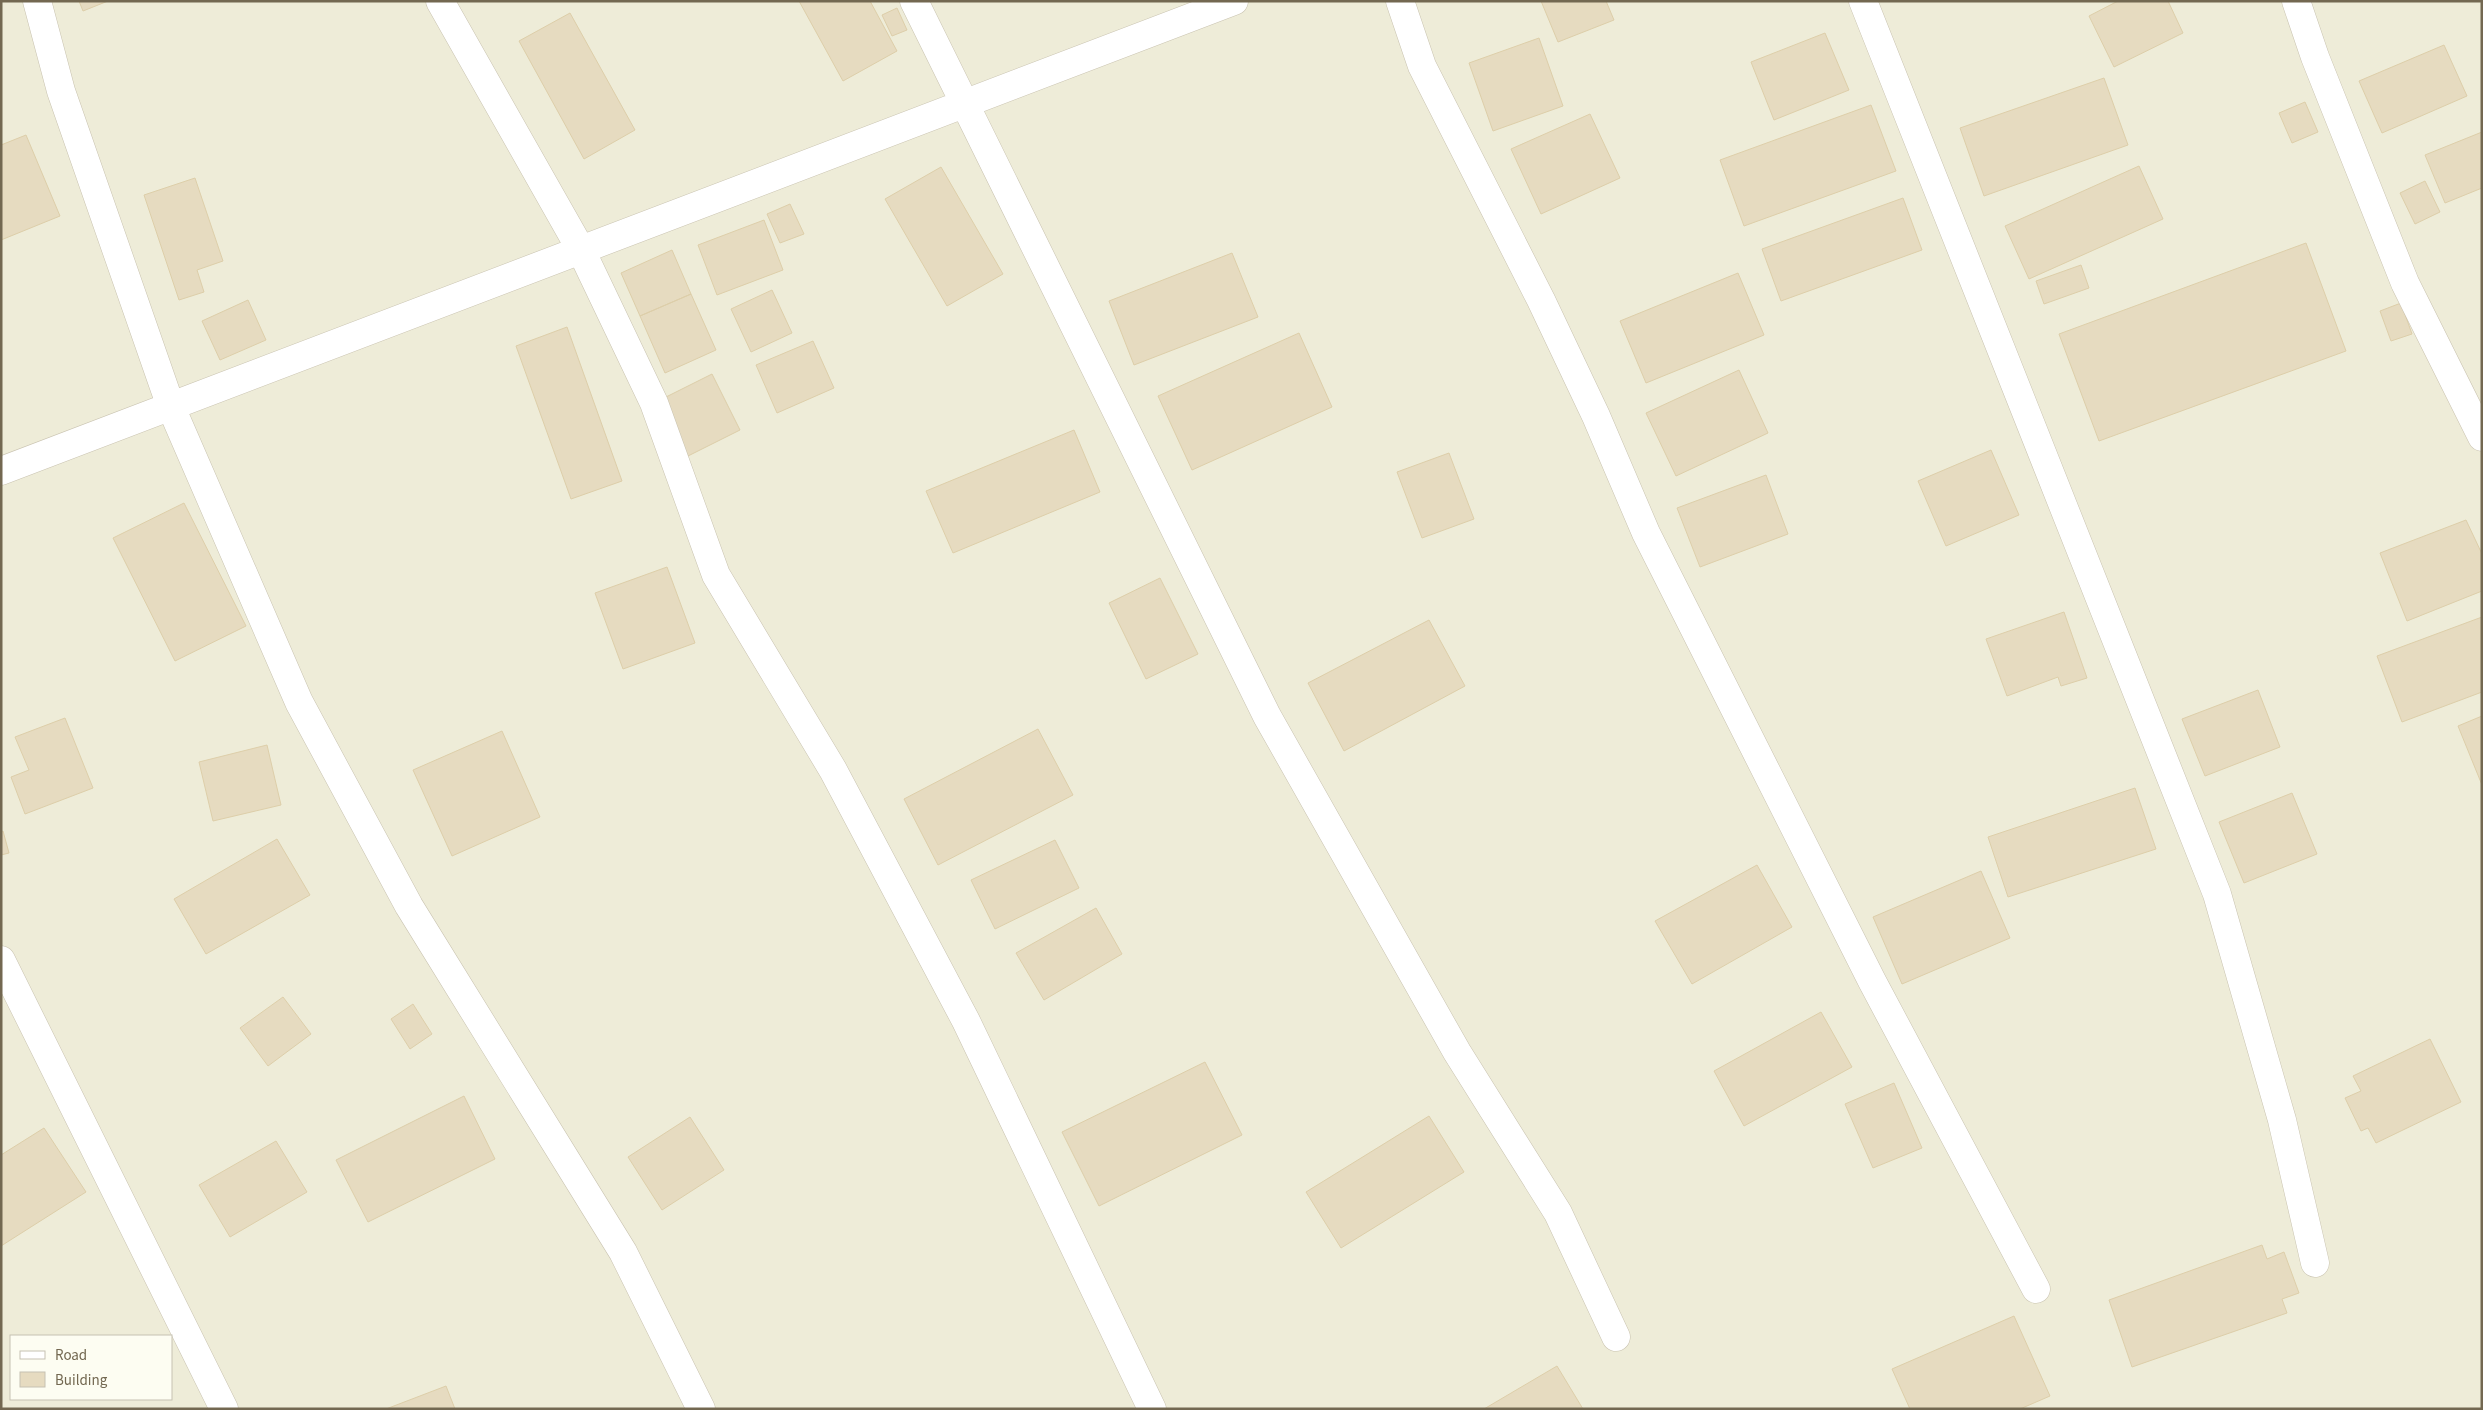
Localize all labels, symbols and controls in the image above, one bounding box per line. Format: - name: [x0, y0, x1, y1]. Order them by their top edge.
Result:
- legend: [10, 1335, 172, 1400]
- text: Road: [55, 1345, 87, 1366]
- text: Building: [55, 1370, 108, 1391]

